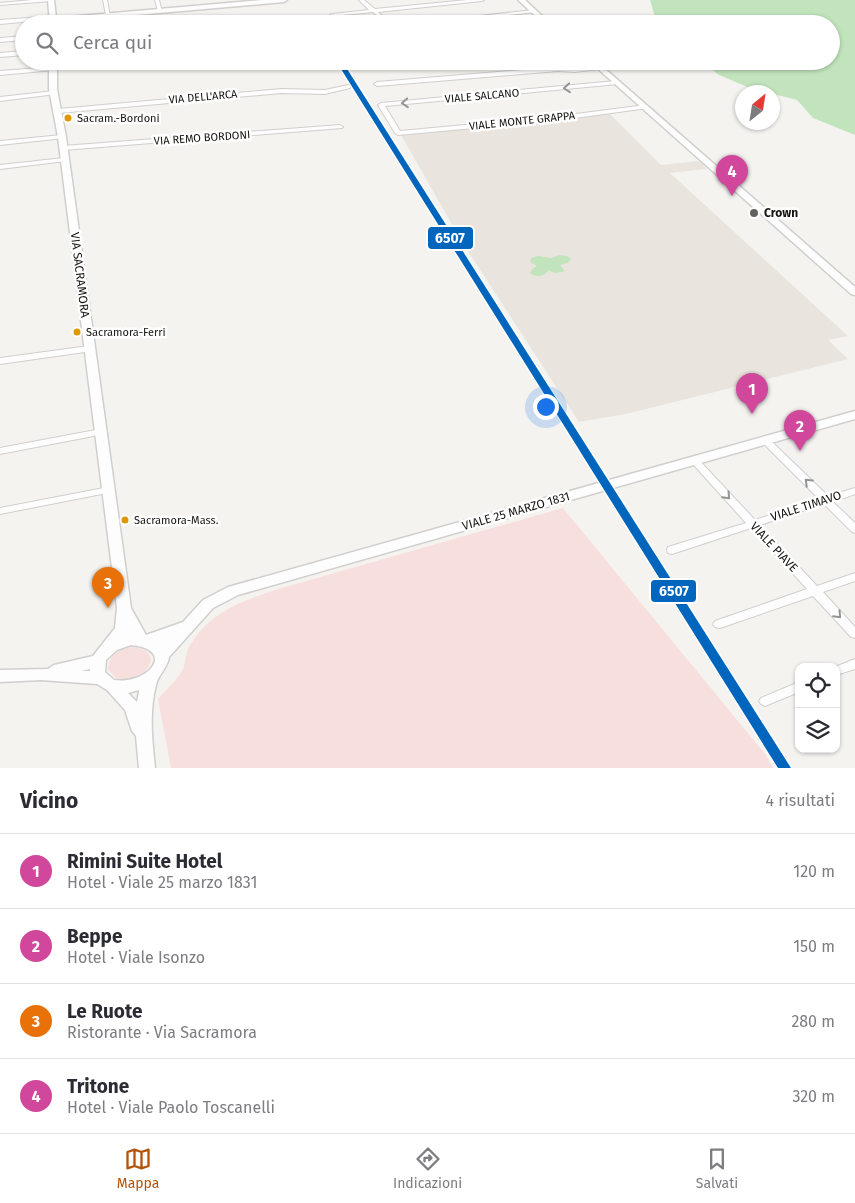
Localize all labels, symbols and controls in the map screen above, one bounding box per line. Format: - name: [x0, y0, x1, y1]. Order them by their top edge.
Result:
- search box: [15, 15, 840, 70]
- icon: search: [33, 29, 61, 57]
- text: Cerca qui: [73, 31, 152, 54]
- one-way arrow: [563, 82, 571, 93]
- north arrow: [735, 85, 780, 130]
- street label: VIALE SALCANO: [444, 86, 520, 106]
- street label: VIA DELL'ARCA: [168, 87, 239, 106]
- one-way arrow: [401, 97, 409, 108]
- street label: VIALE MONTE GRAPPA: [468, 109, 576, 133]
- place label: Sacram.-Bordoni: [77, 112, 160, 125]
- marker: Sacram.-Bordoni: [63, 113, 73, 123]
- street label: VIA REMO BORDONI: [153, 128, 251, 148]
- pin: 4: [716, 155, 748, 196]
- place label: Crown: [764, 206, 798, 220]
- marker: Crown: [748, 207, 760, 219]
- line badge: 6507: [427, 226, 474, 250]
- text: 6507: [435, 230, 465, 247]
- street label: VIA SACRAMORA: [68, 231, 92, 319]
- place label: Sacramora-Ferri: [86, 326, 166, 339]
- marker: Sacramora-Ferri: [72, 327, 82, 337]
- pin: 1: [736, 373, 768, 414]
- your location: [533, 394, 559, 420]
- pin: 2: [784, 410, 816, 451]
- one-way arrow: [805, 479, 814, 488]
- street label: VIALE TIMAVO: [769, 488, 843, 524]
- street label: VIALE 25 MARZO 1831: [461, 489, 571, 533]
- one-way arrow: [721, 491, 730, 500]
- place label: Sacramora-Mass.: [134, 514, 219, 527]
- marker: Sacramora-Mass.: [120, 515, 130, 525]
- street label: VIALE PIAVE: [747, 519, 801, 575]
- pin: 3: [92, 567, 124, 608]
- line badge: 6507: [650, 579, 697, 603]
- text: 6507: [659, 583, 689, 600]
- one-way arrow: [832, 610, 841, 619]
- map controls: [795, 663, 840, 753]
- button: locate: [795, 663, 840, 708]
- button: layers: [795, 708, 840, 753]
- text: Vicino: [20, 788, 78, 814]
- text: 4 risultati: [765, 791, 835, 810]
- text: Rimini Suite Hotel: [67, 850, 222, 873]
- text: 1: [32, 862, 40, 881]
- text: 120 m: [793, 862, 835, 881]
- text: Hotel · Viale 25 marzo 1831: [67, 873, 257, 892]
- text: Beppe: [67, 925, 122, 948]
- text: 2: [32, 937, 40, 956]
- text: 150 m: [793, 937, 835, 956]
- text: Hotel · Viale Isonzo: [67, 948, 205, 967]
- text: Le Ruote: [67, 1000, 142, 1023]
- text: 3: [32, 1012, 40, 1031]
- text: 280 m: [791, 1012, 835, 1031]
- text: Ristorante · Via Sacramora: [67, 1023, 257, 1042]
- text: Tritone: [67, 1075, 129, 1098]
- text: 4: [31, 1087, 41, 1106]
- text: 320 m: [792, 1087, 835, 1106]
- text: Hotel · Viale Paolo Toscanelli: [67, 1098, 275, 1117]
- tab: Mappa: [117, 1145, 159, 1192]
- tab: Indicazioni: [393, 1145, 462, 1192]
- tab: Salvati: [696, 1145, 738, 1192]

